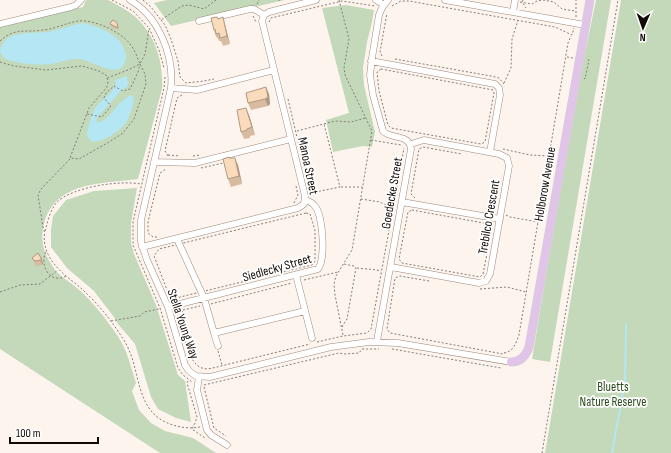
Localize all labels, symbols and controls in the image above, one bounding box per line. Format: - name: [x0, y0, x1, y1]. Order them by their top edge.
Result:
- north arrow: [623, 8, 663, 48]
- text: N: [639, 31, 646, 44]
- street label: Manoa Street: [294, 136, 322, 196]
- street label: Holborow Avenue: [531, 146, 559, 222]
- street label: Goedecke Street: [378, 156, 406, 230]
- street label: Trebilco Crescent: [475, 178, 503, 256]
- street label: Siedlecky Street: [241, 251, 313, 285]
- street label: Stella Young Way: [164, 287, 202, 361]
- park label: Bluetts Nature Reserve: [580, 379, 646, 410]
- scale bar: [10, 419, 98, 445]
- text: 100 m: [16, 426, 41, 441]

